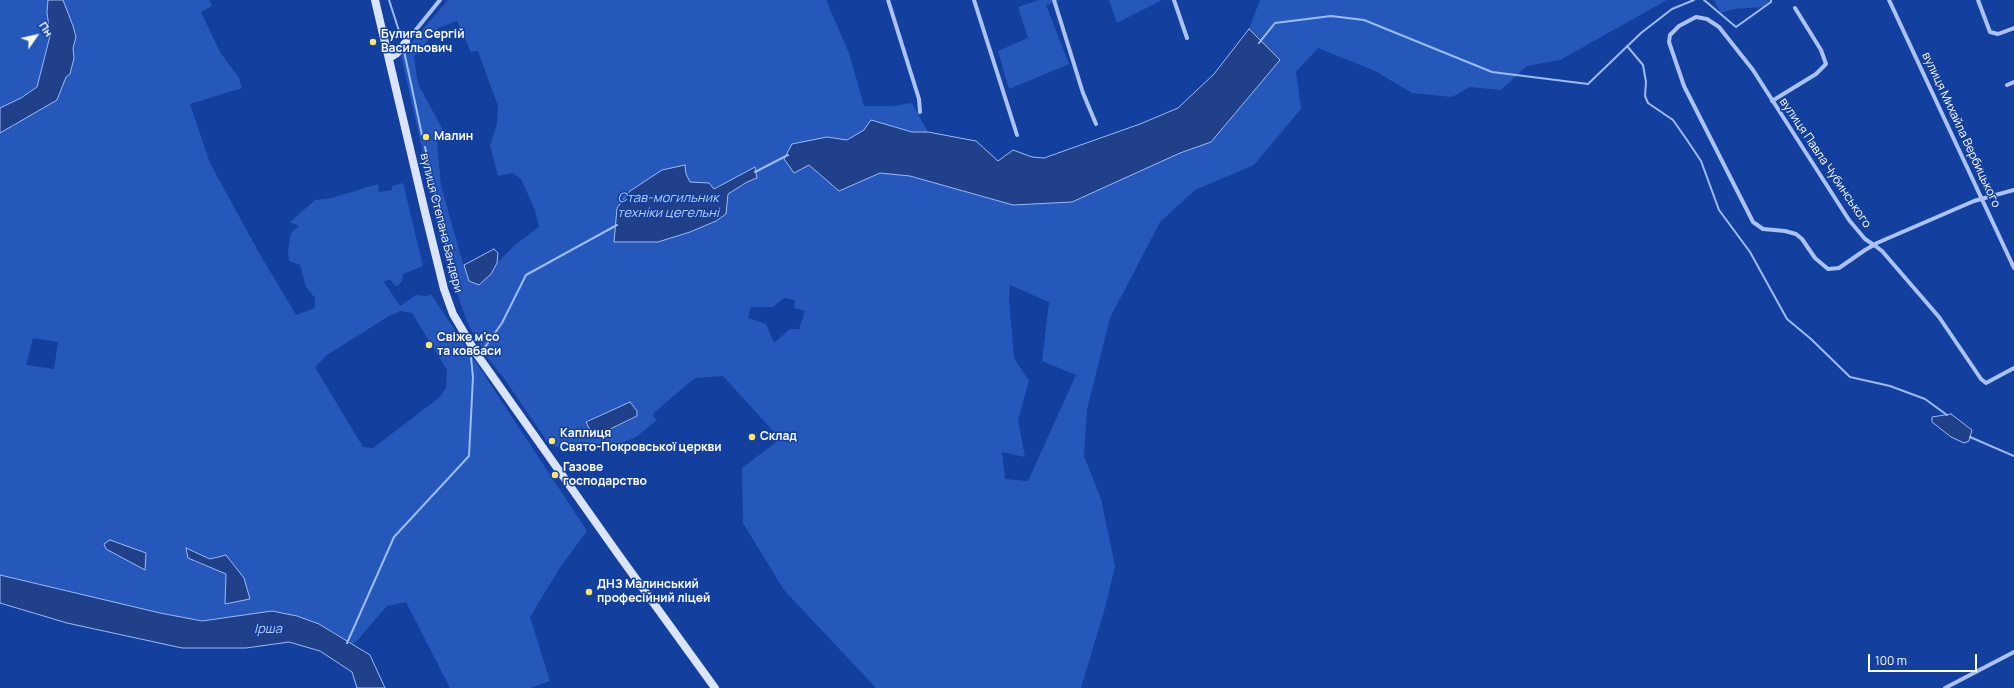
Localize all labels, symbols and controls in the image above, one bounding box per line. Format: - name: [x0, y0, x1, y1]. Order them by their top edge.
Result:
- north arrow: [16, 16, 56, 56]
- text: Пн: [36, 19, 57, 39]
- place label: Булига Сергій Васильович: [381, 28, 465, 56]
- marker: Булига Сергій Васильович: [368, 37, 378, 47]
- street label: вулиця Михайла Вербицького: [1919, 50, 2003, 210]
- street label: вулиця Павла Чубинського: [1776, 95, 1874, 231]
- place label: Малин: [434, 130, 473, 144]
- marker: Малин: [421, 132, 431, 142]
- street label: вулиця Степана Бандери: [417, 152, 465, 294]
- water label: Став-могильник техніки цегельні: [617, 190, 719, 221]
- place label: Свіже м'со та ковбаси: [437, 331, 501, 359]
- marker: Свіже м'со та ковбаси: [424, 340, 434, 350]
- place label: Каплиця Свято-Покровської церкви: [560, 427, 722, 455]
- place label: Склад: [760, 430, 797, 444]
- marker: Склад: [747, 432, 757, 442]
- marker: Каплиця Свято-Покровської церкви: [547, 436, 557, 446]
- place label: Газове господарство: [563, 461, 647, 489]
- marker: Газове господарство: [550, 470, 560, 480]
- place label: ДНЗ Малинський професійний ліцей: [597, 578, 710, 606]
- marker: ДНЗ Малинський професійний ліцей: [584, 587, 594, 597]
- water label: Ірша: [254, 621, 282, 637]
- scale bar: [1870, 646, 1979, 672]
- text: 100 m: [1875, 652, 1907, 669]

